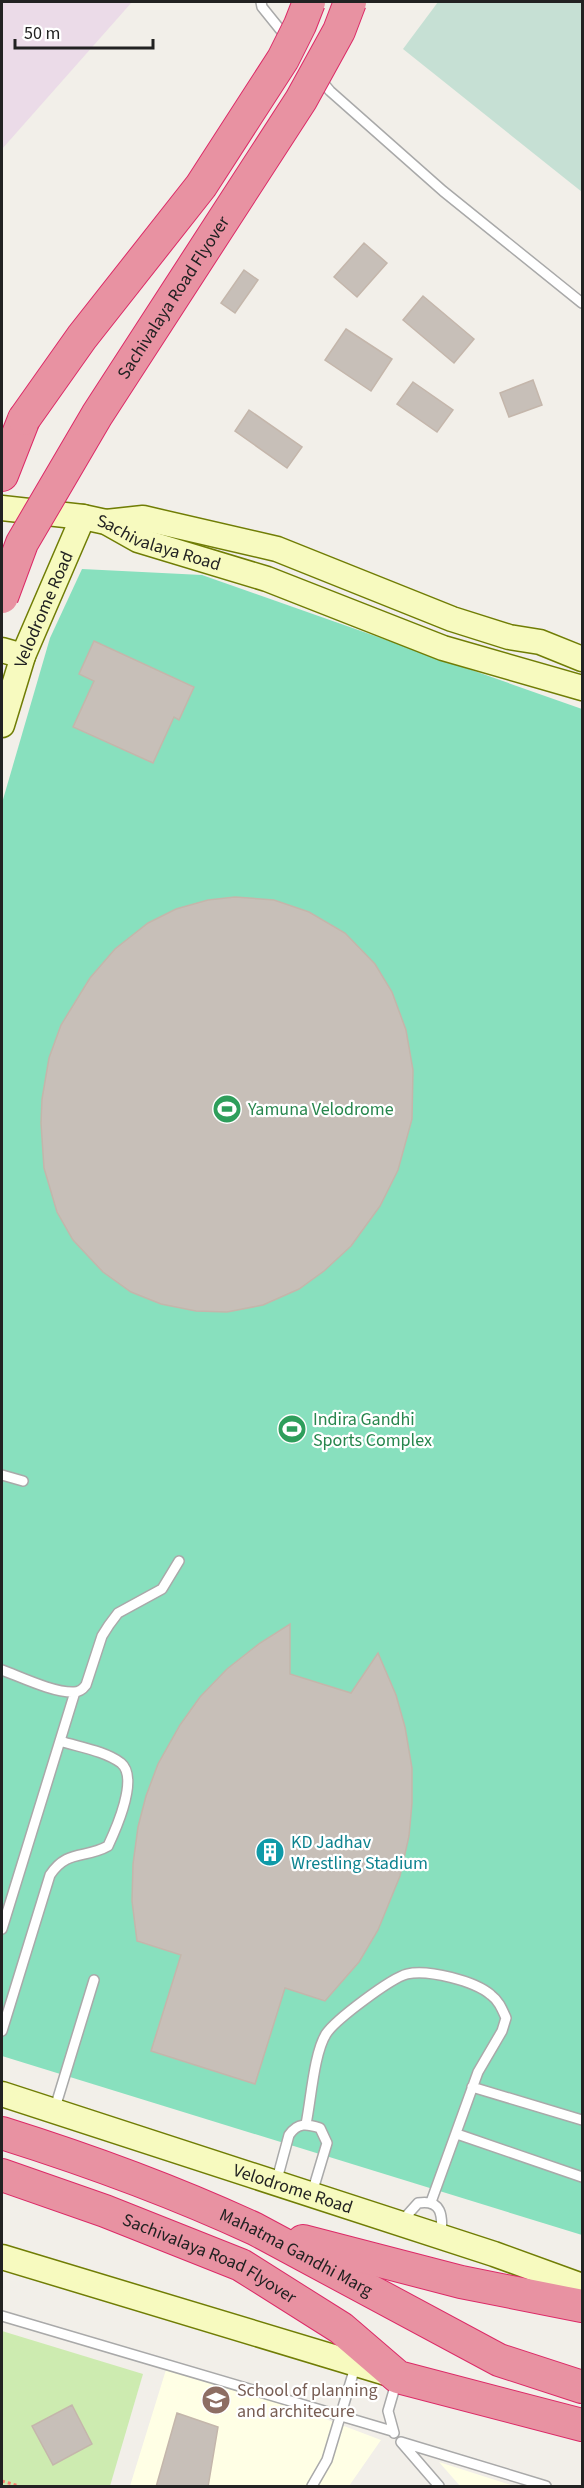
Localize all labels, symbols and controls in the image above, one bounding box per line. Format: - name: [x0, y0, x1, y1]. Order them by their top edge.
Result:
- scale bar: [15, 12, 153, 50]
- text: 50 m: [24, 21, 60, 46]
- street label: Sachivalaya Road Flyover: [111, 210, 236, 384]
- street label: Sachivalaya Road: [95, 508, 224, 577]
- street label: Velodrome Road: [8, 547, 79, 670]
- sports icon: Yamuna Velodrome: [211, 1093, 243, 1125]
- place label: Yamuna Velodrome: [247, 1097, 394, 1122]
- place label: Indira Gandhi Sports Complex: [313, 1407, 432, 1453]
- sports icon: Indira Gandhi Sports Complex: [276, 1413, 308, 1445]
- place label: KD Jadhav Wrestling Stadium: [291, 1830, 428, 1876]
- building icon: KD Jadhav Wrestling Stadium: [254, 1836, 286, 1868]
- street label: Velodrome Road: [230, 2158, 356, 2220]
- street label: Mahatma Gandhi Marg: [216, 2202, 377, 2302]
- street label: Sachivalaya Road Flyover: [119, 2207, 302, 2310]
- place label: School of planning and architecure: [237, 2378, 378, 2424]
- school or university icon: School of planning and architecure: [200, 2384, 232, 2416]

